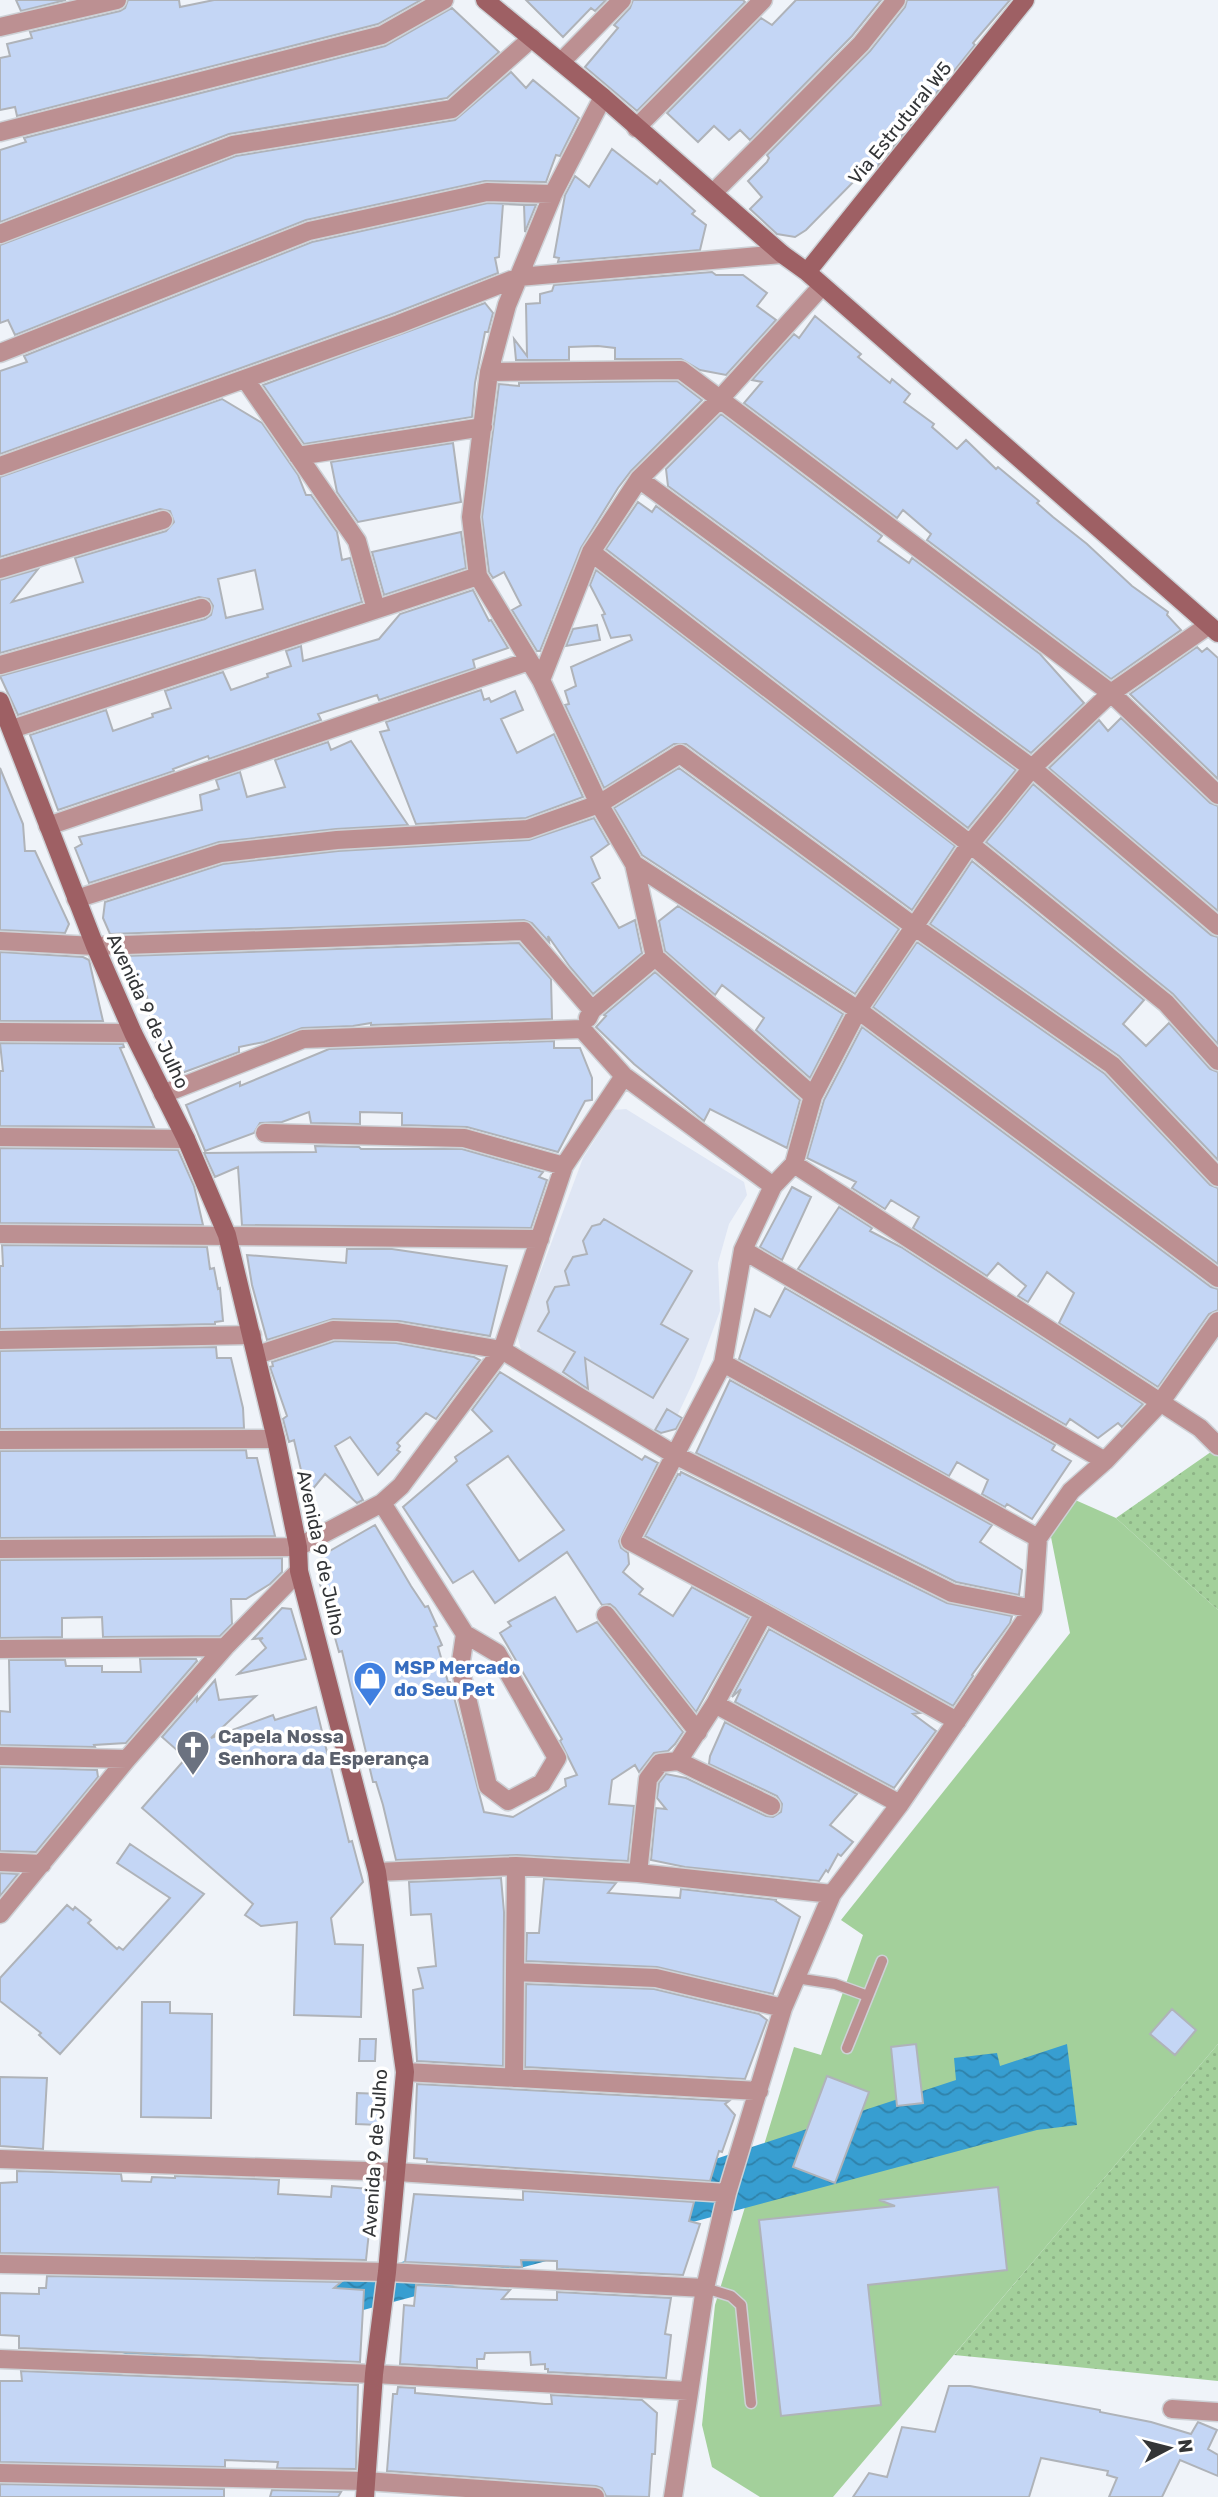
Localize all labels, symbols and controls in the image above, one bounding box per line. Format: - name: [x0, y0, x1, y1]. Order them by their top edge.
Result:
- street label: Via Estrutural W5: [843, 57, 957, 189]
- street label: Avenida 9 de Julho: [102, 930, 194, 1092]
- street label: Avenida 9 de Julho: [292, 1468, 350, 1638]
- place label: MSP Mercado do Seu Pet: [394, 1656, 520, 1701]
- shop icon: MSP Mercado do Seu Pet: [351, 1659, 389, 1708]
- place label: Capela Nossa Senhora da Esperança: [218, 1725, 429, 1770]
- church icon: Capela Nossa Senhora da Esperança: [174, 1728, 212, 1777]
- street label: Avenida 9 de Julho: [358, 2068, 392, 2238]
- north arrow: [1134, 2413, 1204, 2483]
- text: N: [1173, 2438, 1198, 2454]

